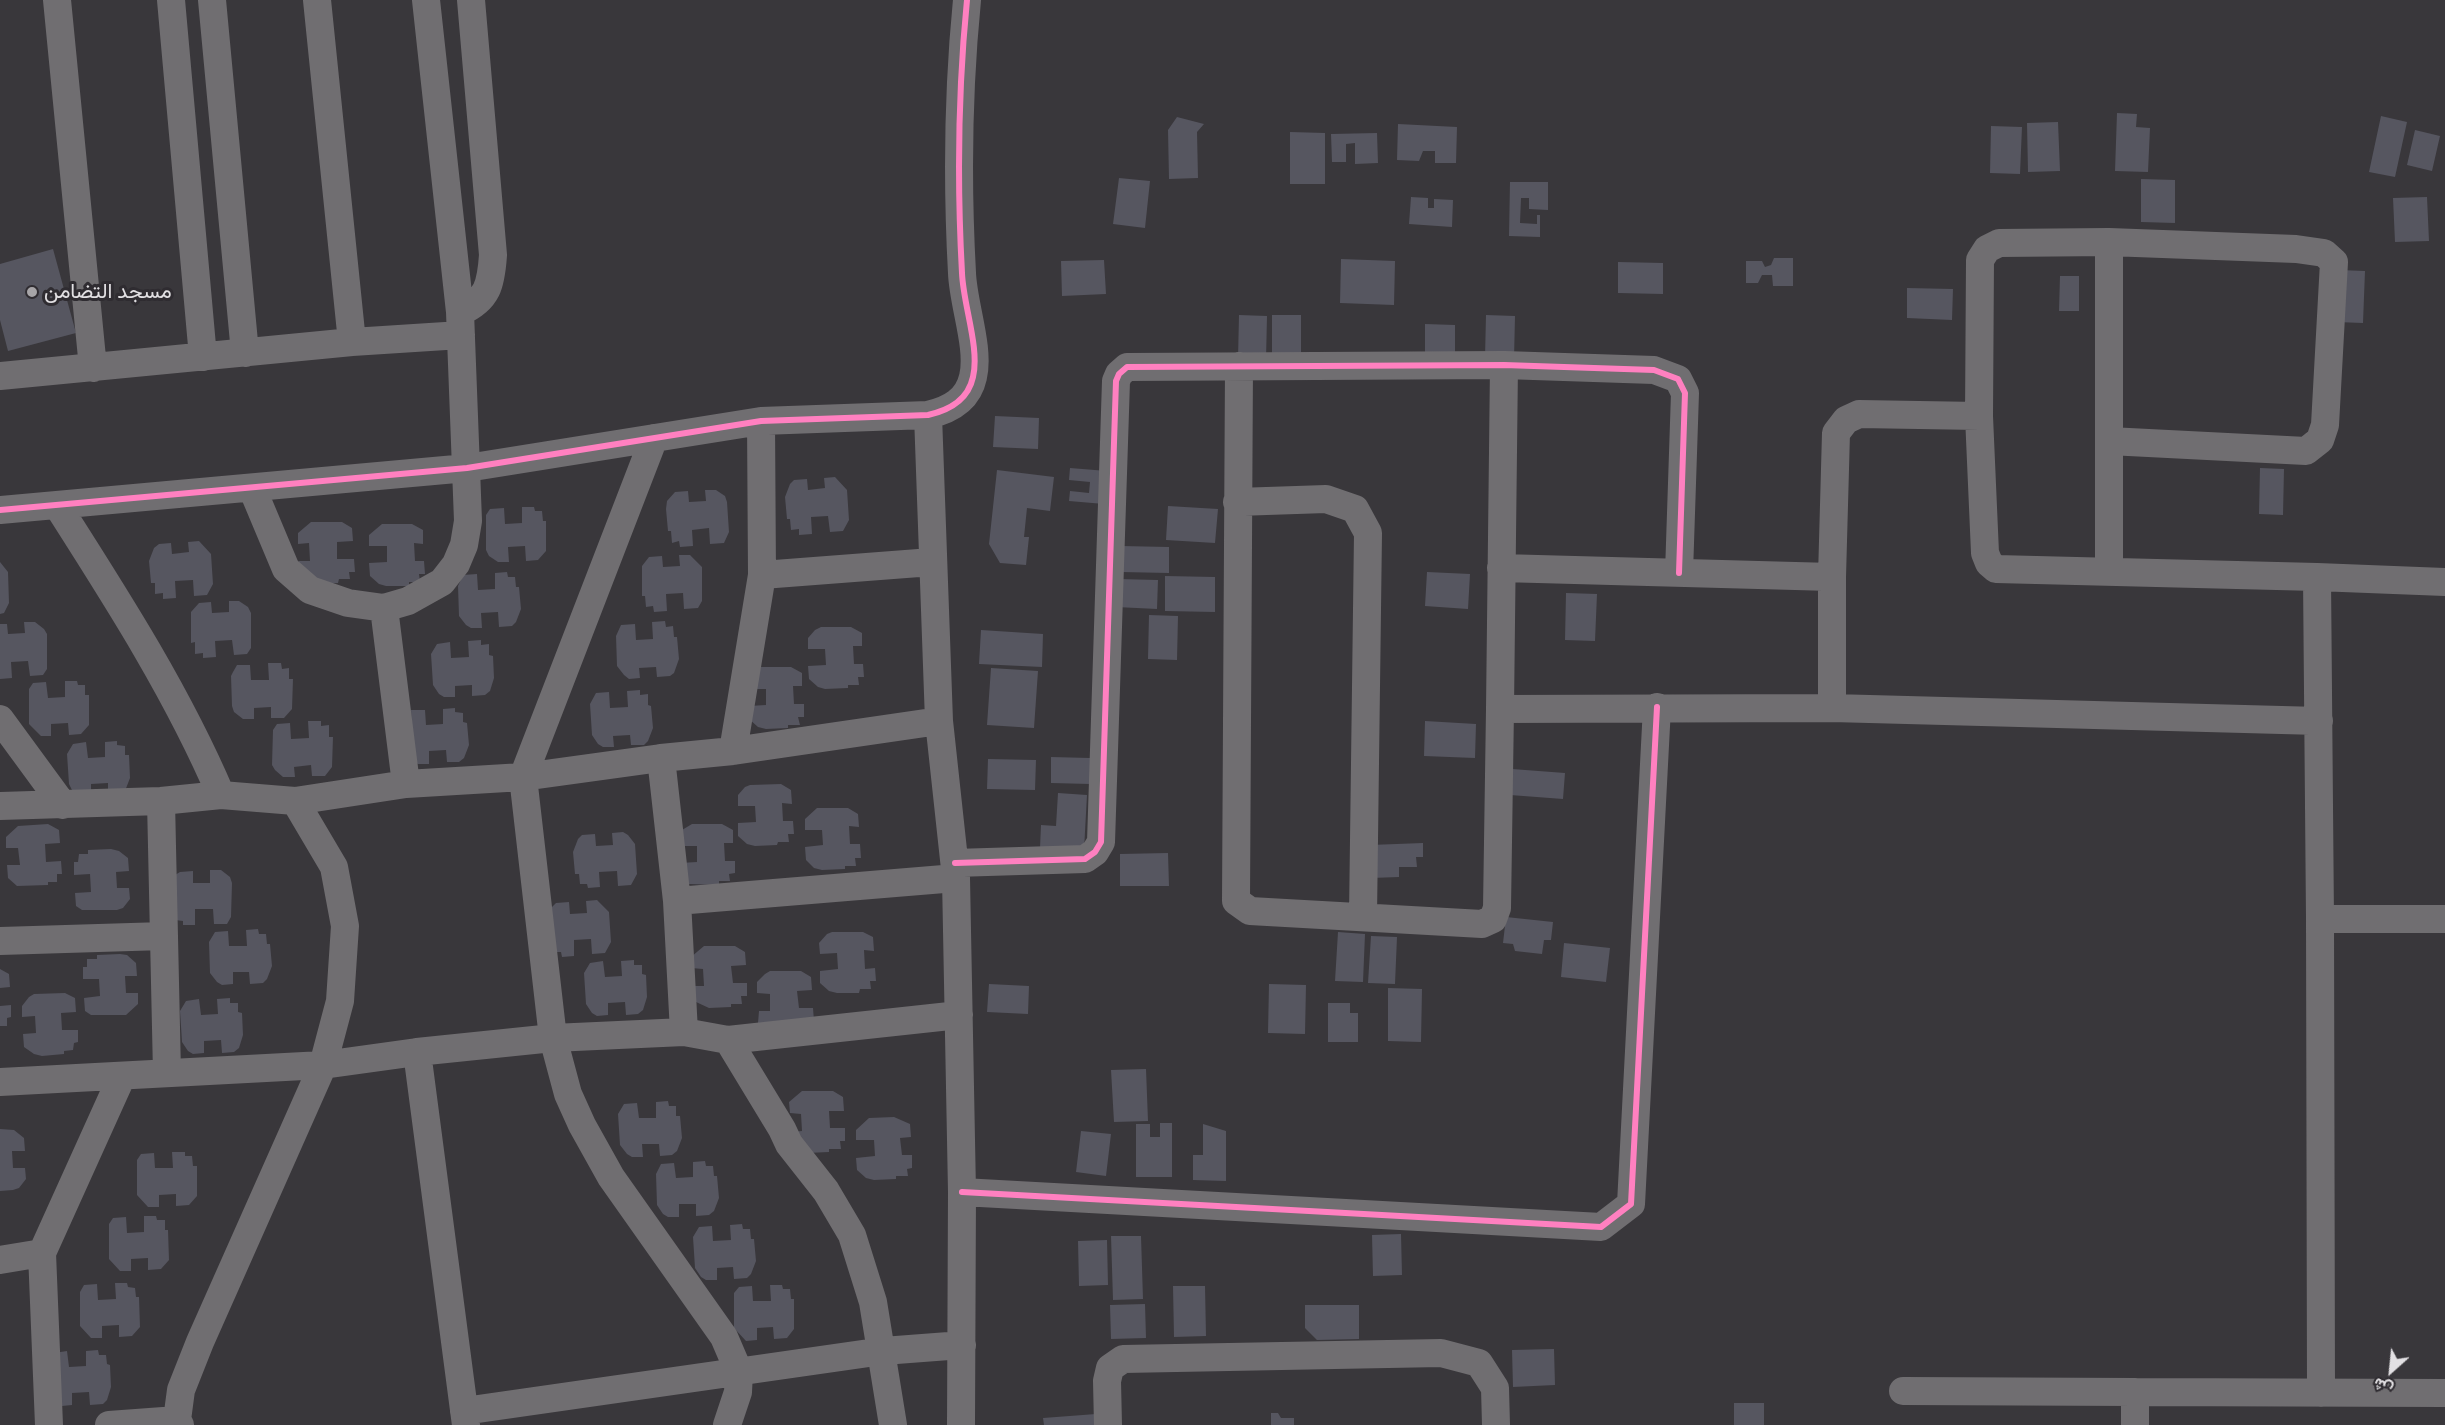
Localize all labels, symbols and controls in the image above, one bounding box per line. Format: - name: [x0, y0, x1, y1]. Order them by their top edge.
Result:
- place label: مسجد التضامن: [44, 279, 172, 305]
- marker: مسجد التضامن: [25, 285, 39, 299]
- north arrow: [2361, 1341, 2421, 1401]
- text: ش: [2370, 1374, 2396, 1400]

